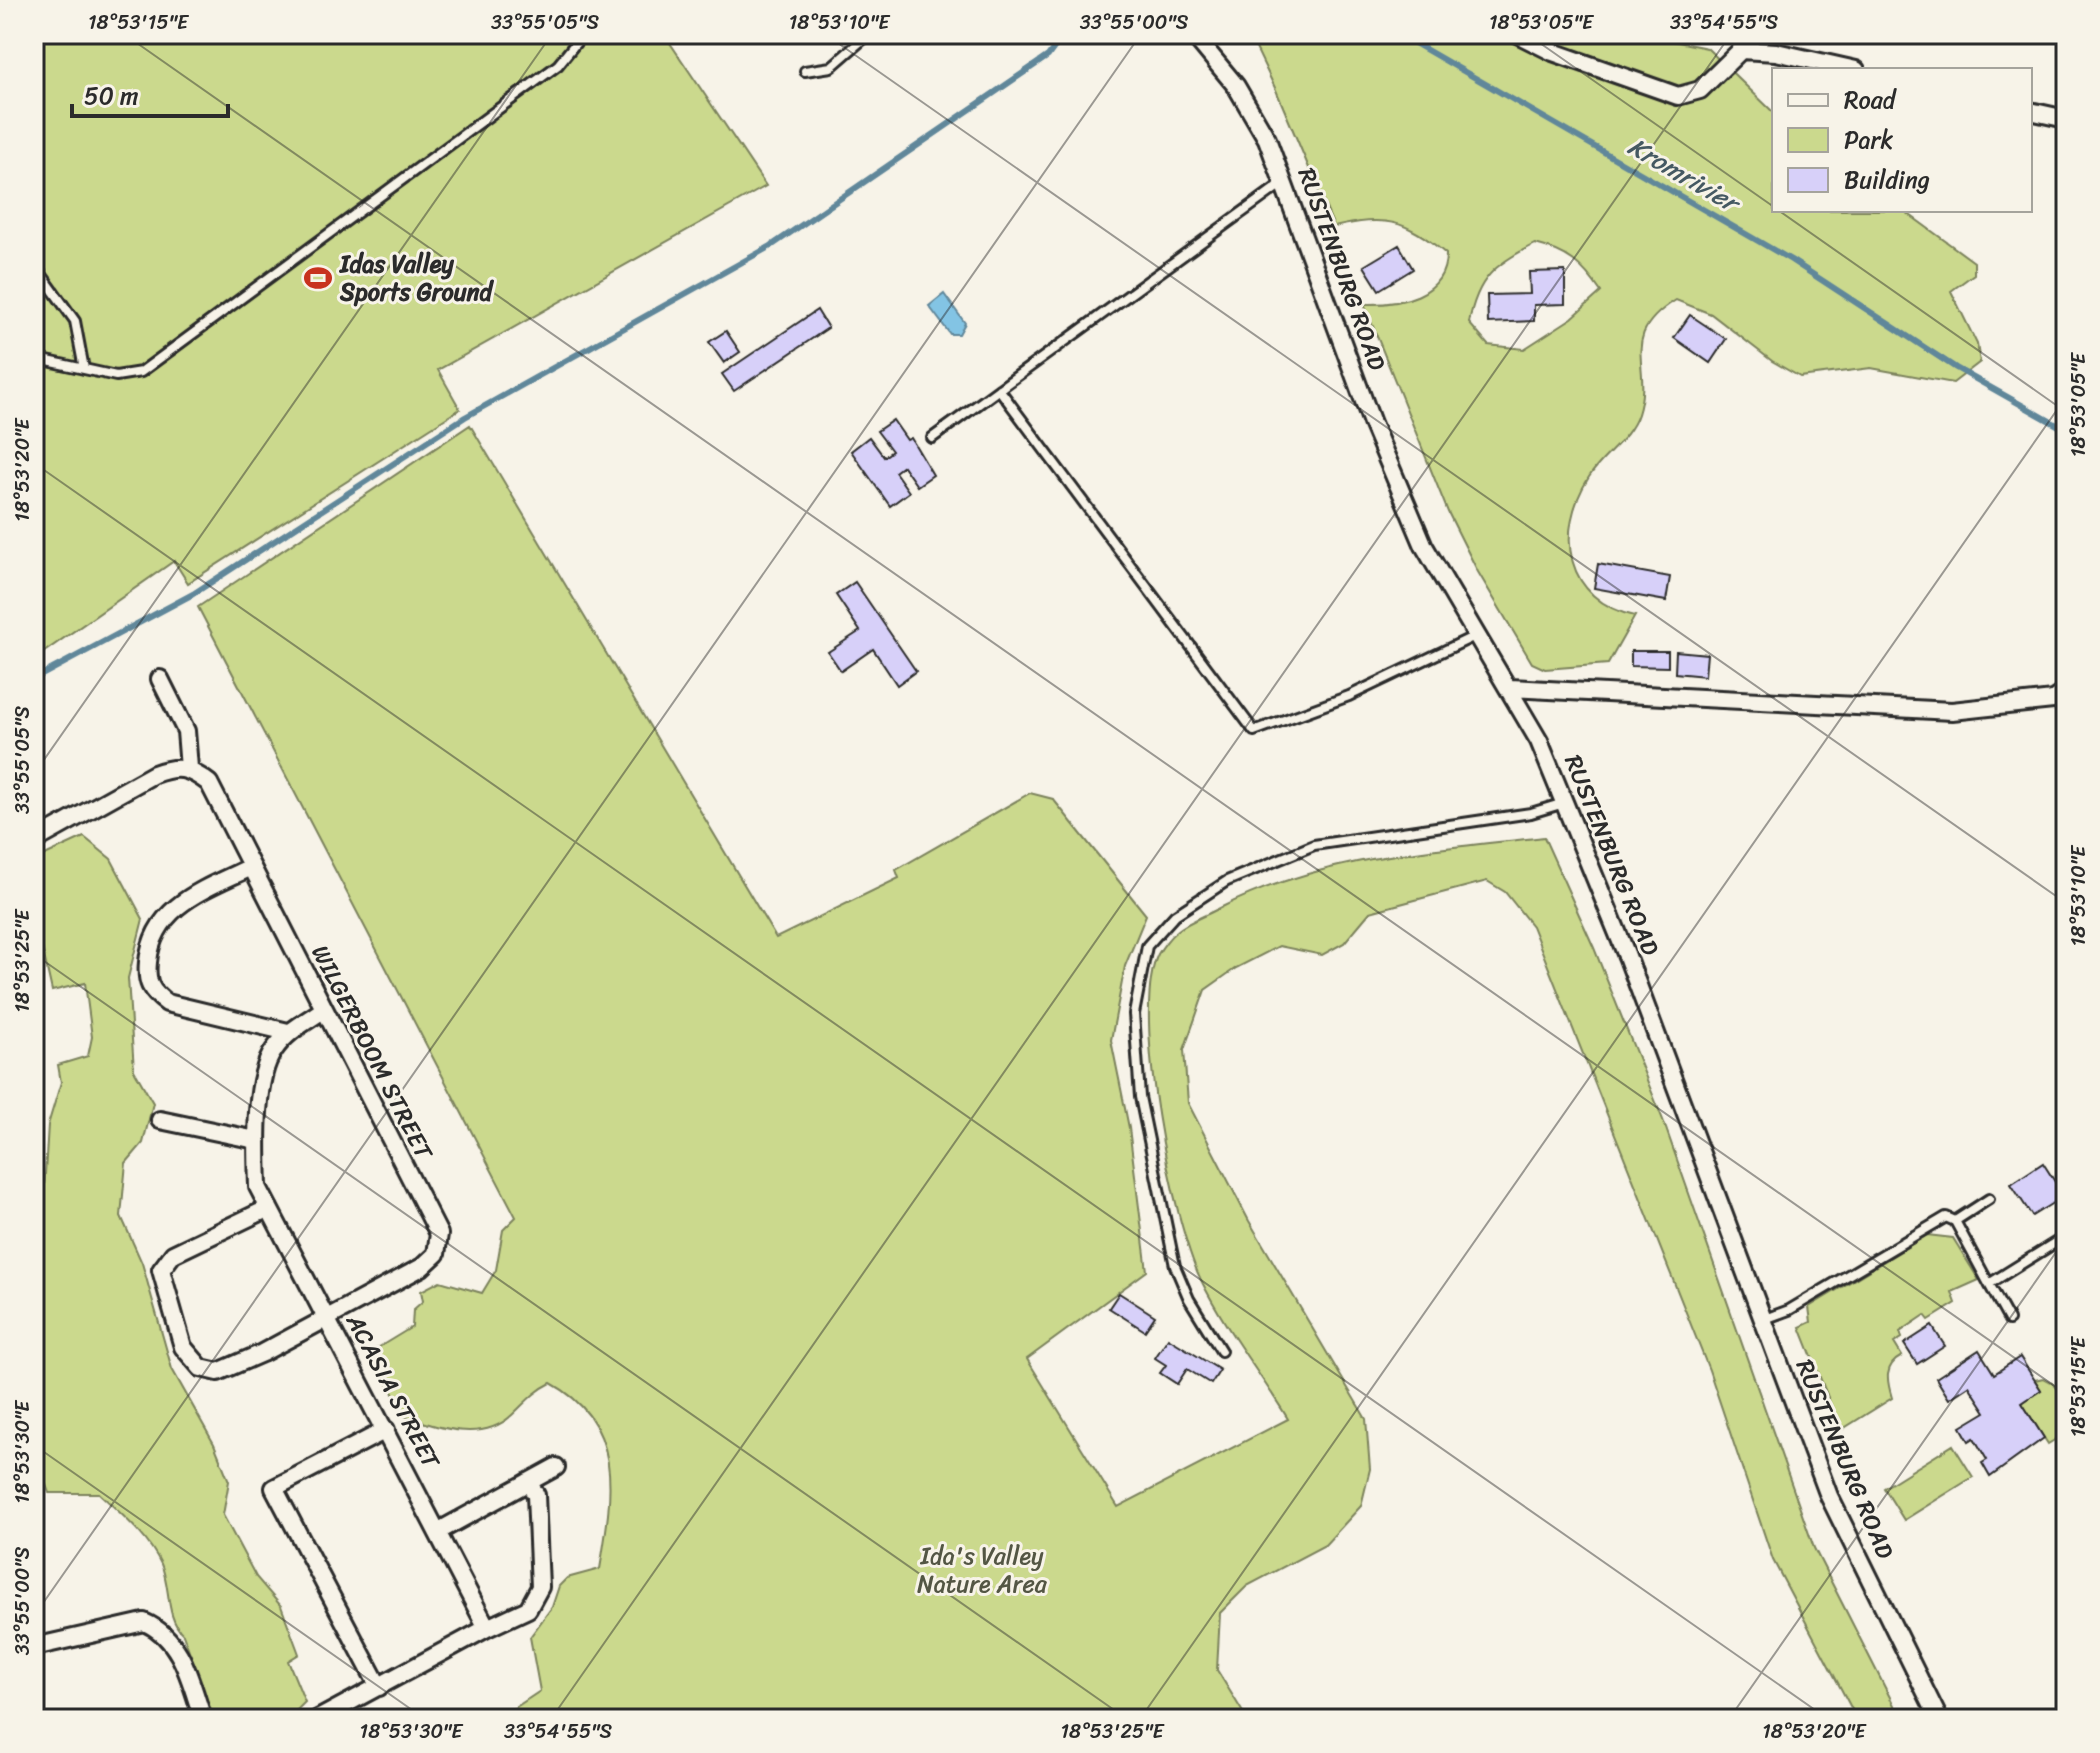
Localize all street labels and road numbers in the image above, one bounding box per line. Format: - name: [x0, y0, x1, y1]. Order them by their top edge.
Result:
- street label: RUSTENBURG ROAD: [1286, 161, 1398, 377]
- street label: RUSTENBURG ROAD: [1553, 748, 1671, 962]
- street label: WILGERBOOM STREET: [300, 937, 445, 1168]
- street label: ACASIA STREET: [334, 1305, 452, 1478]
- street label: RUSTENBURG ROAD: [1784, 1353, 1906, 1565]

